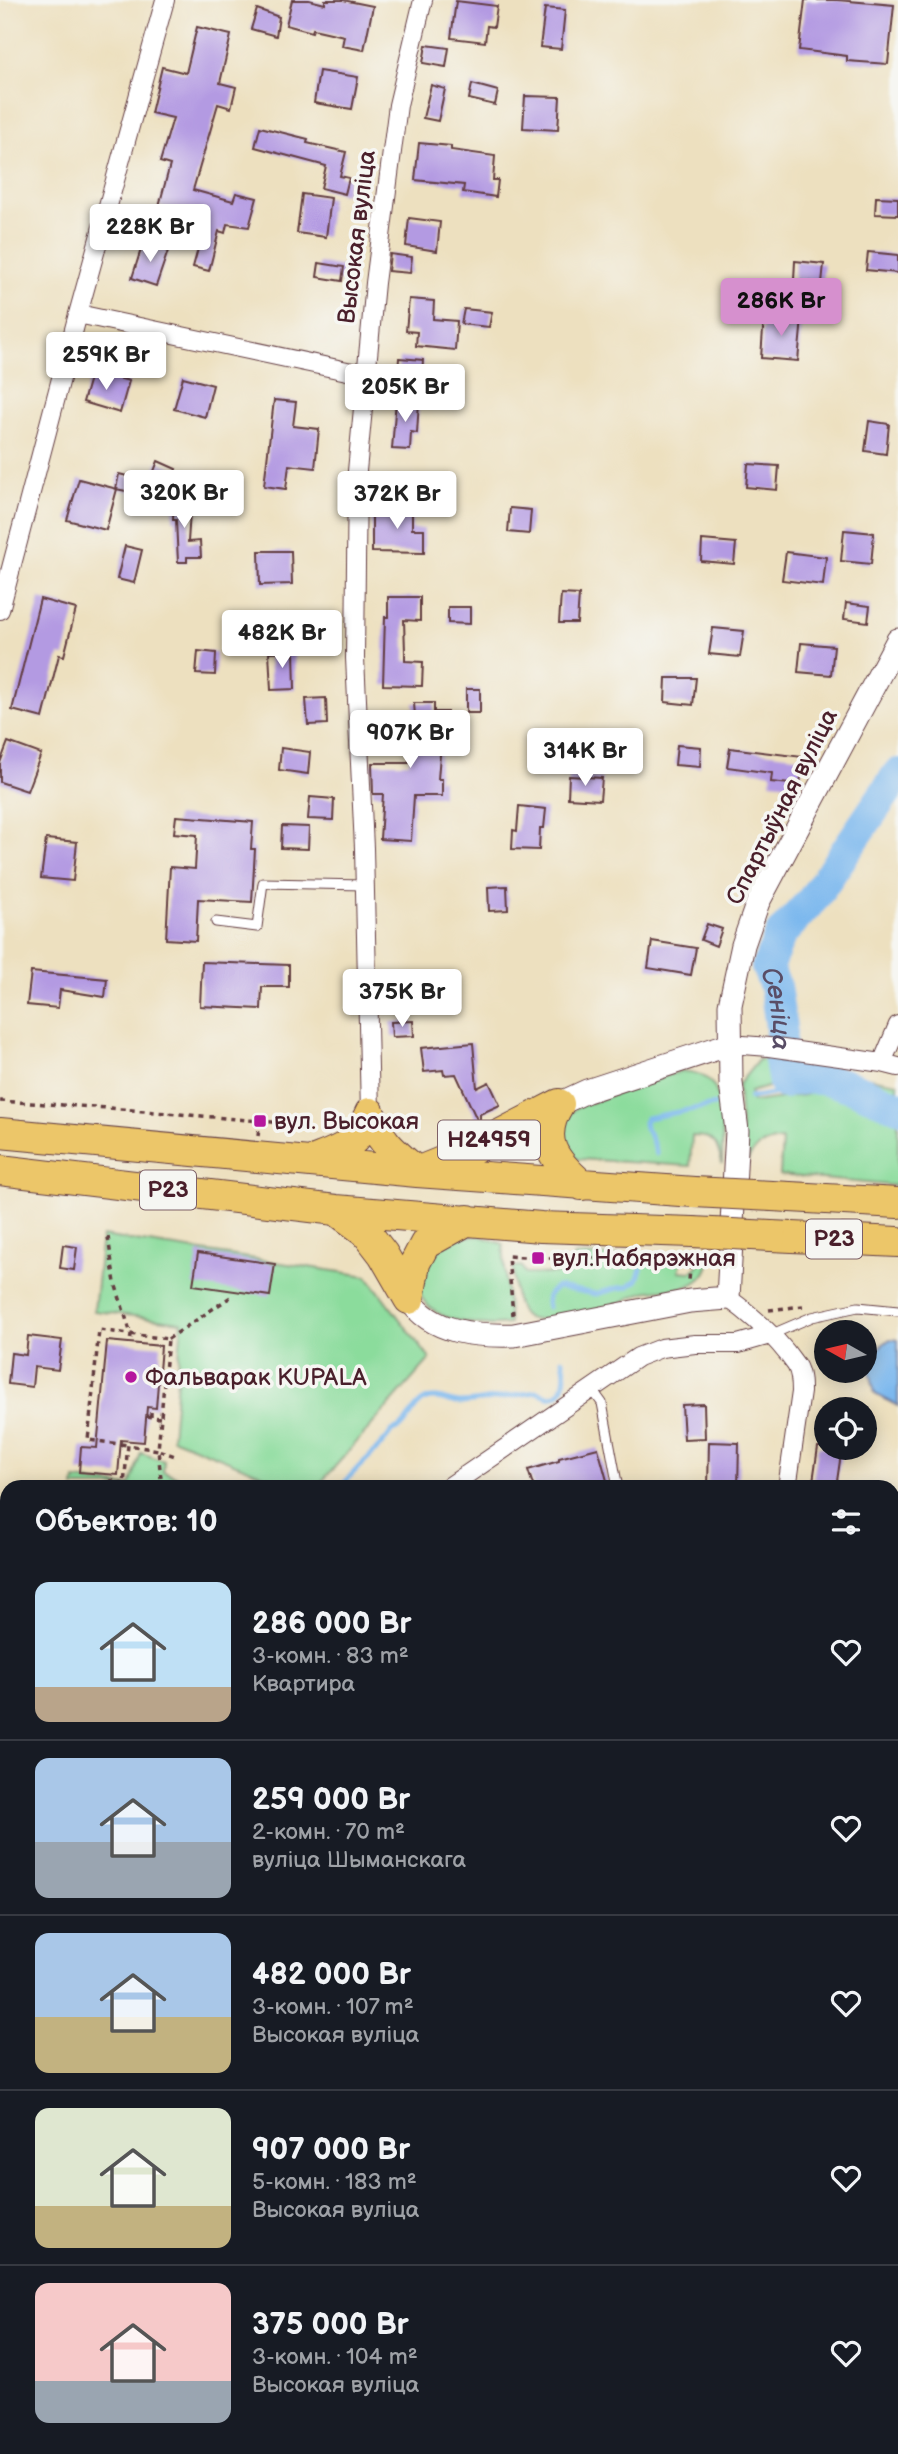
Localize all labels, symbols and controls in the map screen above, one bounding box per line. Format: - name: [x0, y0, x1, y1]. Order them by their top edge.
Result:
- street label: Высокая вуліца: [332, 149, 382, 325]
- pin: 228K Br: [85, 204, 215, 264]
- text: 228K Br: [106, 213, 194, 241]
- pin: 286K Br: [716, 278, 846, 338]
- text: 286K Br: [737, 287, 825, 315]
- pin: 259K Br: [41, 332, 171, 392]
- text: 259K Br: [62, 341, 150, 369]
- pin: 205K Br: [340, 364, 470, 424]
- text: 205K Br: [361, 373, 449, 401]
- pin: 320K Br: [119, 470, 249, 530]
- pin: 372K Br: [332, 472, 462, 531]
- text: 320K Br: [140, 479, 228, 507]
- text: 372K Br: [353, 480, 441, 508]
- pin: 482K Br: [217, 610, 347, 670]
- text: 482K Br: [238, 619, 326, 647]
- street label: Спартыўная вуліца: [720, 704, 844, 910]
- pin: 907K Br: [345, 710, 475, 770]
- text: 907K Br: [366, 719, 454, 747]
- pin: 314K Br: [520, 728, 650, 788]
- text: 314K Br: [543, 737, 627, 765]
- water label: Сеніца: [753, 962, 797, 1051]
- pin: 375K Br: [337, 970, 467, 1029]
- text: 375K Br: [359, 978, 445, 1006]
- place label: вул. Высокая: [274, 1107, 419, 1136]
- marker: вул. Высокая: [252, 1113, 268, 1129]
- road number: Н24959: [438, 1120, 540, 1160]
- road number: Р23: [140, 1170, 196, 1210]
- road number: Р23: [806, 1220, 862, 1258]
- place label: вул.Набярэжная: [552, 1244, 736, 1273]
- marker: вул.Набярэжная: [530, 1250, 546, 1266]
- north arrow: [814, 1320, 877, 1382]
- map controls: [814, 1320, 877, 1460]
- place label: Фальварак KUPALA: [145, 1363, 367, 1392]
- marker: Фальварак KUPALA: [123, 1369, 139, 1385]
- button: locate: [814, 1397, 877, 1460]
- icon: filters: [827, 1503, 865, 1541]
- text: Объектов: 10: [35, 1504, 218, 1540]
- text: 286 000 Br: [252, 1606, 412, 1642]
- icon: home: [91, 1610, 175, 1694]
- icon: heart: [827, 1633, 865, 1671]
- text: 3-комн. · 83 m²: [252, 1642, 409, 1670]
- text: Квартира: [252, 1670, 355, 1698]
- text: 259 000 Br: [252, 1782, 410, 1818]
- icon: home: [91, 1786, 175, 1870]
- icon: heart: [827, 1809, 865, 1847]
- text: 2-комн. · 70 m²: [252, 1818, 405, 1846]
- text: вуліца Шыманскага: [252, 1846, 466, 1874]
- text: 482 000 Br: [252, 1957, 411, 1993]
- icon: home: [91, 1961, 175, 2045]
- icon: heart: [827, 1984, 865, 2022]
- text: 3-комн. · 107 m²: [252, 1993, 414, 2021]
- text: Высокая вуліца: [252, 2021, 419, 2049]
- text: 907 000 Br: [252, 2132, 410, 2168]
- icon: home: [91, 2136, 175, 2220]
- icon: heart: [827, 2159, 865, 2197]
- text: 5-комн. · 183 m²: [252, 2168, 417, 2196]
- text: Высокая вуліца: [252, 2196, 419, 2224]
- text: 375 000 Br: [252, 2307, 409, 2343]
- icon: home: [91, 2311, 175, 2395]
- icon: heart: [827, 2334, 865, 2372]
- text: 3-комн. · 104 m²: [252, 2343, 418, 2371]
- text: Высокая вуліца: [252, 2371, 419, 2399]

